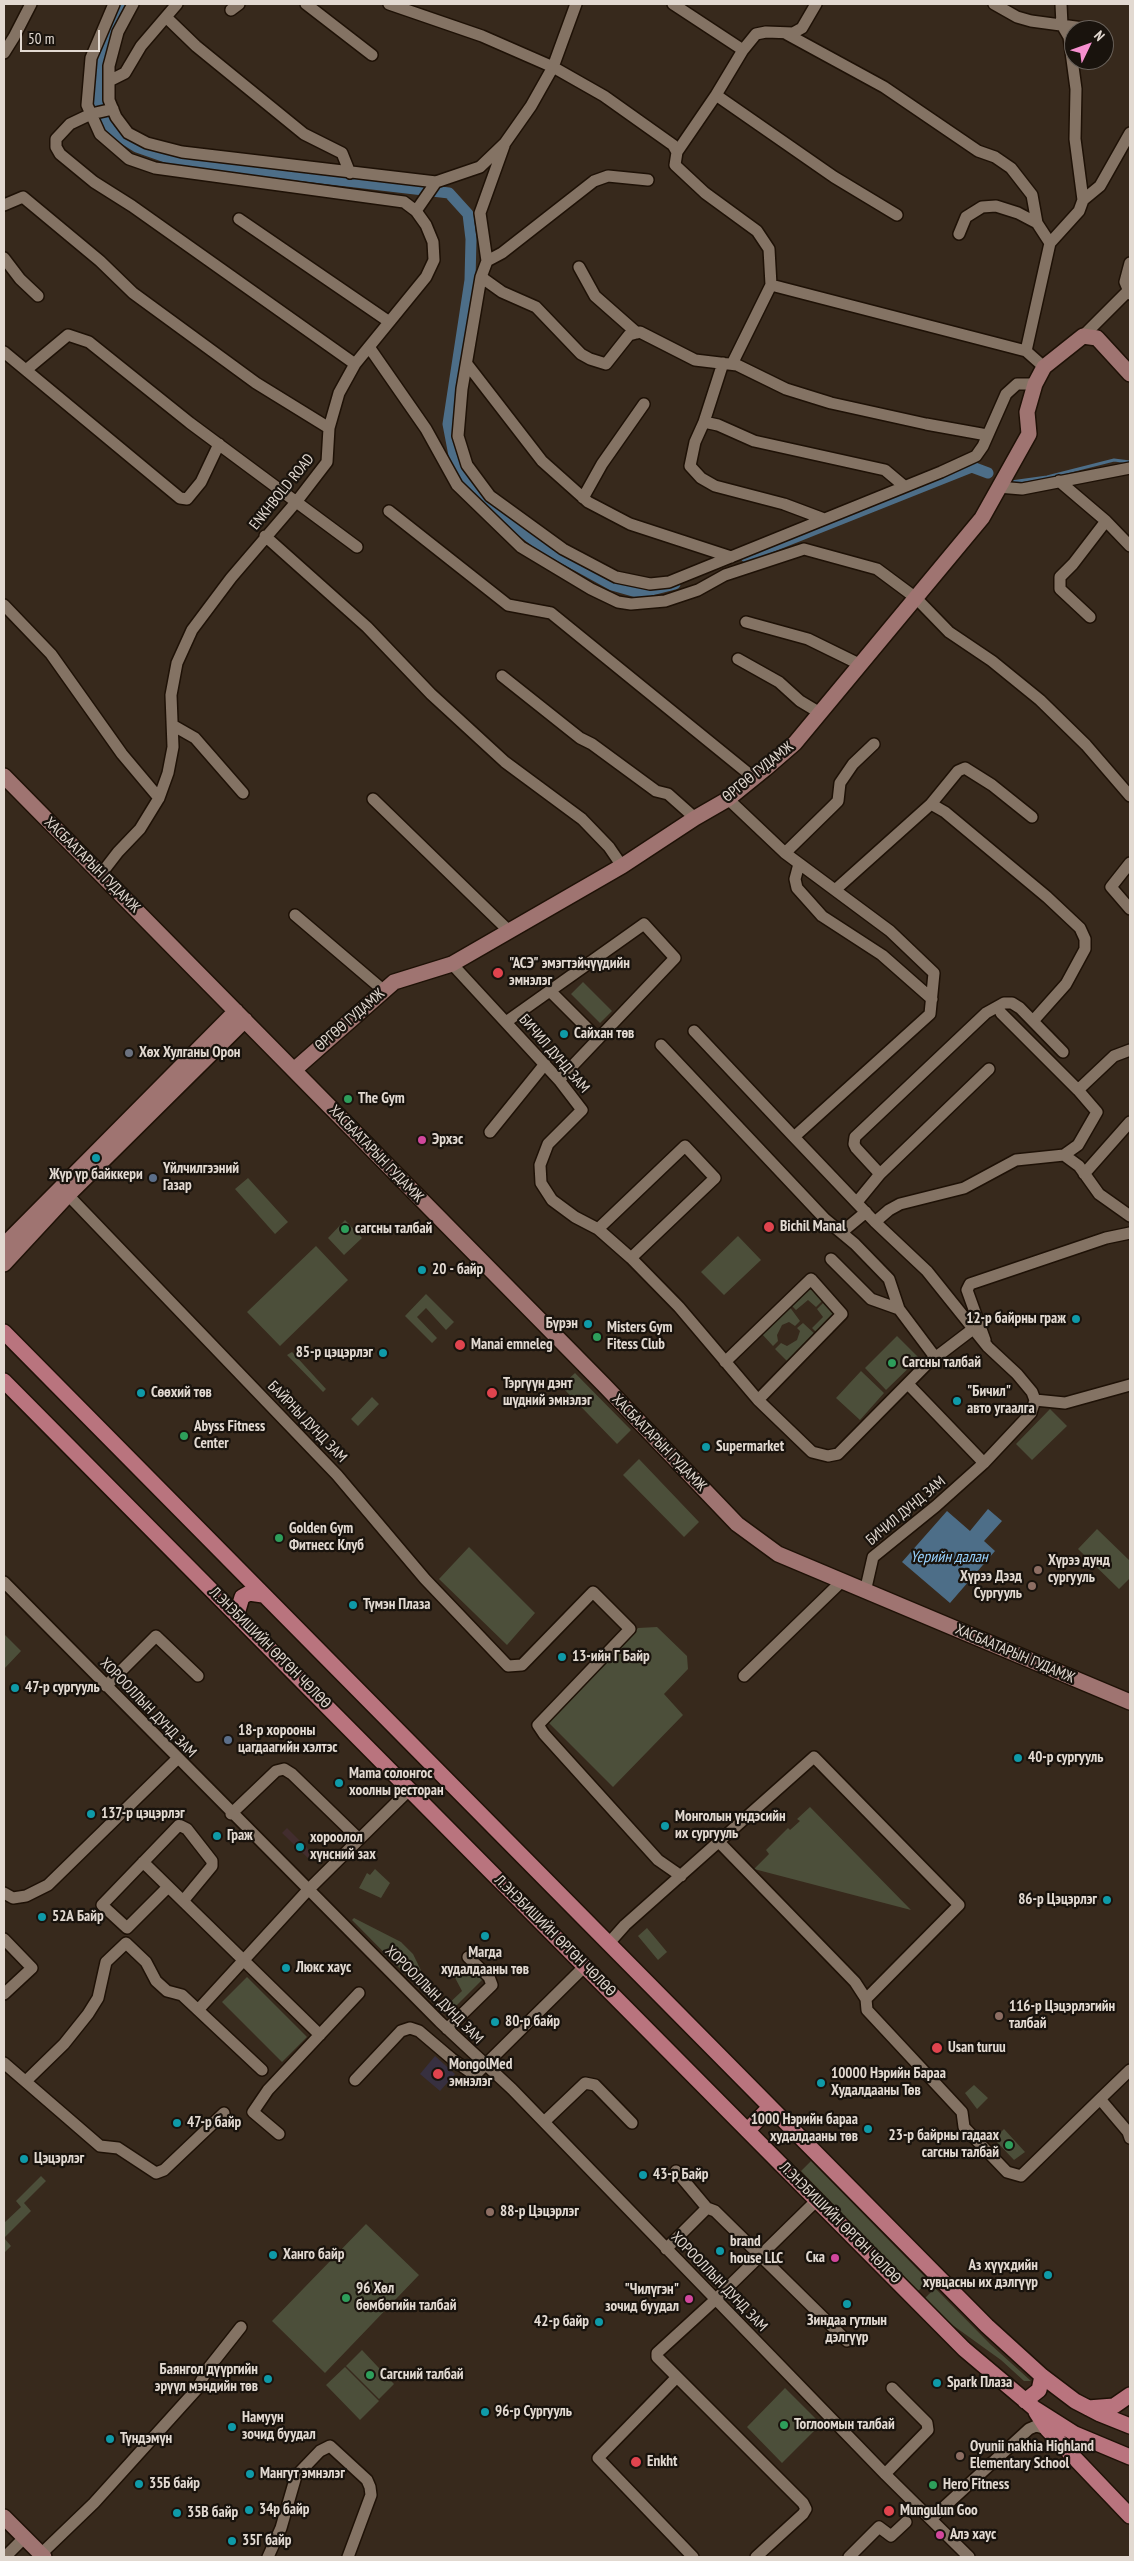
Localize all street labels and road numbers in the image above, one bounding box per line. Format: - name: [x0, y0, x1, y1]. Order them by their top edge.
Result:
- street label: ENKHBOLD ROAD: [246, 451, 318, 533]
- street label: ӨРГӨӨ ГУДАМЖ: [719, 738, 797, 806]
- street label: ХАСБААТАРЫН ГУДАМЖ: [41, 814, 143, 916]
- street label: ӨРГӨӨ ГУДАМЖ: [312, 985, 388, 1055]
- street label: БИЧИЛ ДУНД ЗАМ: [515, 1011, 593, 1097]
- street label: ХАСБААТАРЫН ГУДАМЖ: [325, 1102, 427, 1206]
- street label: БАЙРНЫ ДУНД ЗАМ: [264, 1378, 350, 1466]
- street label: ХАСБААТАРЫН ГУДАМЖ: [608, 1391, 710, 1495]
- street label: БИЧИЛ ДУНД ЗАМ: [863, 1473, 949, 1549]
- street label: Л.ЭНЭБИШИЙН ӨРГӨН ЧӨЛӨӨ: [206, 1584, 334, 1712]
- street label: ХАСБААТАРЫН ГУДАМЖ: [953, 1621, 1077, 1687]
- street label: ХОРООЛЛЫН ДУНД ЗАМ: [96, 1655, 200, 1761]
- street label: Л.ЭНЭБИШИЙН ӨРГӨН ЧӨЛӨӨ: [491, 1872, 619, 2000]
- street label: ХОРООЛЛЫН ДУНД ЗАМ: [381, 1942, 487, 2048]
- street label: Л.ЭНЭБИШИЙН ӨРГӨН ЧӨЛӨӨ: [776, 2159, 904, 2287]
- street label: ХОРООЛЛЫН ДУНД ЗАМ: [667, 2229, 771, 2335]

